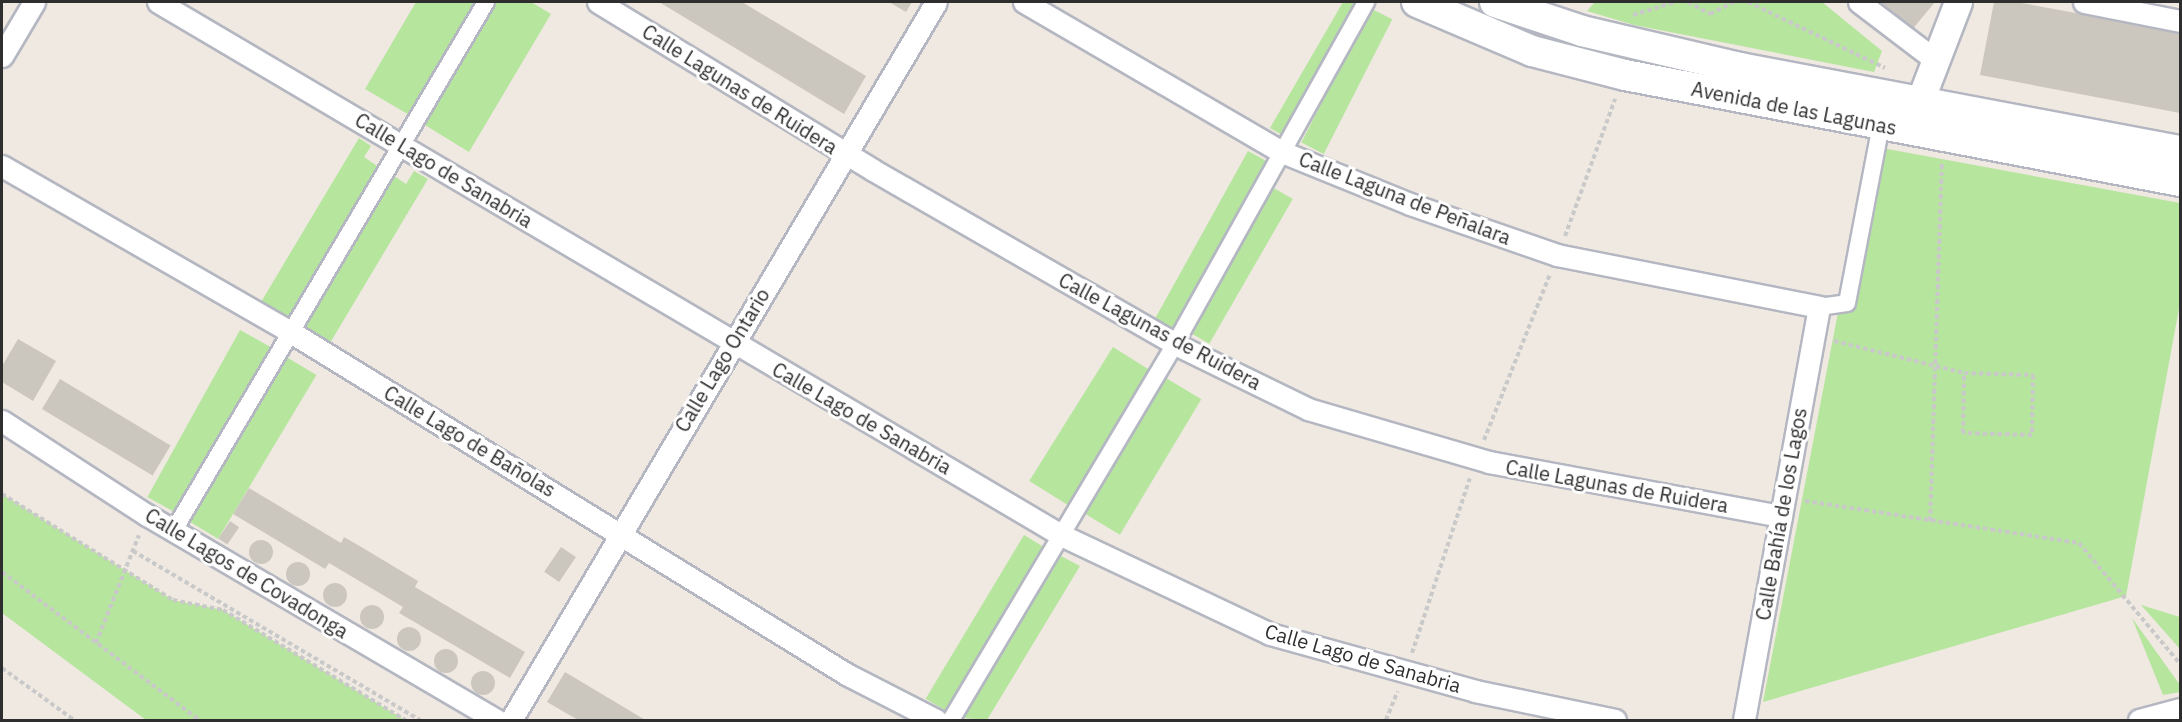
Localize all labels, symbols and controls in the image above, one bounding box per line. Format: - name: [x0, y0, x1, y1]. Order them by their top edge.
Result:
- street label: Calle Lagunas de Ruidera: [638, 19, 842, 159]
- street label: Avenida de las Lagunas: [1689, 76, 1899, 140]
- street label: Calle Lago de Sanabria: [351, 107, 537, 233]
- street label: Calle Laguna de Peñalara: [1296, 146, 1514, 250]
- street label: Calle Lagunas de Ruidera: [1055, 267, 1265, 395]
- street label: Calle Lago Ontario: [670, 284, 774, 436]
- street label: Calle Lago de Sanabria: [768, 357, 956, 479]
- street label: Calle Lago de Bañolas: [380, 380, 560, 502]
- street label: Calle Bahía de los Lagos: [1750, 406, 1812, 622]
- street label: Calle Lagunas de Ruidera: [1504, 455, 1730, 517]
- street label: Calle Lagos de Covadonga: [141, 503, 353, 643]
- street label: Calle Lago de Sanabria: [1262, 619, 1464, 697]

